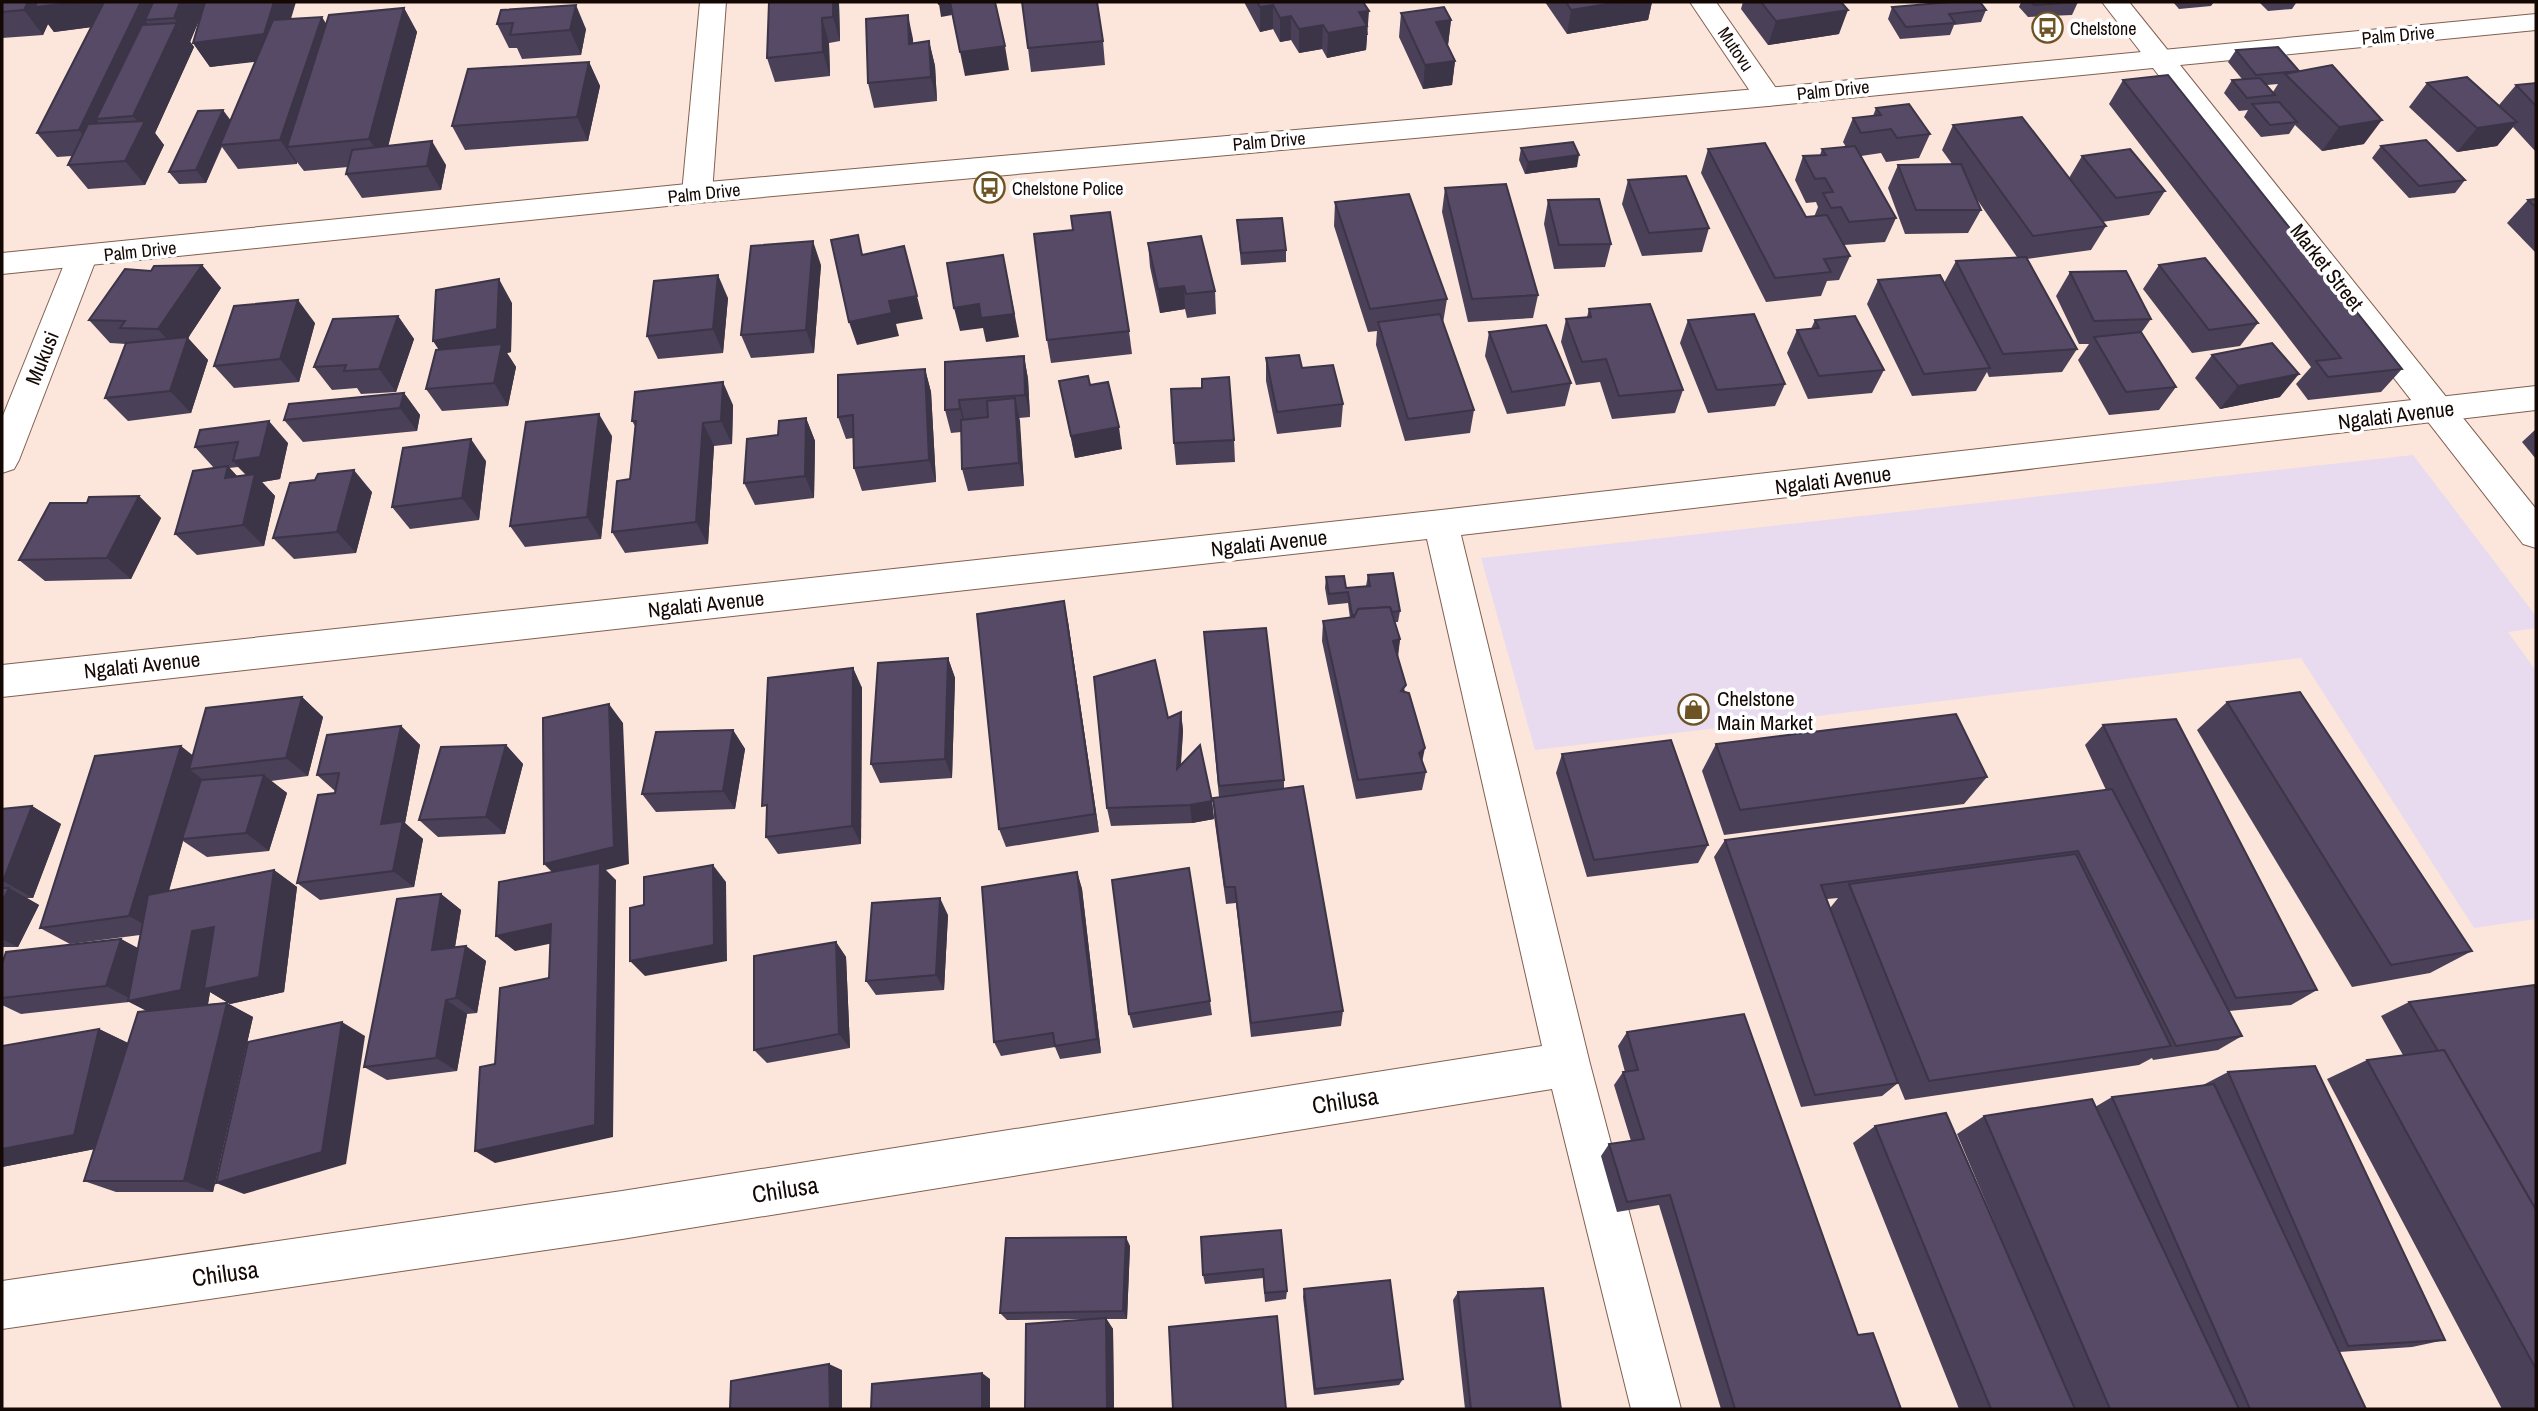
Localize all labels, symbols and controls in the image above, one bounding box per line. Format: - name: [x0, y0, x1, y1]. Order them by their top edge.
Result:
- bus stop icon: Chelstone: [2030, 11, 2064, 45]
- place label: Chelstone: [2070, 16, 2136, 41]
- street label: Palm Drive: [2361, 19, 2435, 51]
- street label: Mutovu: [1712, 22, 1760, 76]
- street label: Palm Drive: [1795, 74, 1871, 106]
- street label: Palm Drive: [1232, 125, 1306, 157]
- bus stop icon: Chelstone Police: [972, 171, 1006, 205]
- place label: Chelstone Police: [1012, 176, 1124, 201]
- street label: Palm Drive: [666, 177, 742, 209]
- street label: Market Street: [2284, 217, 2370, 317]
- street label: Palm Drive: [102, 235, 178, 267]
- street label: Mukusi: [18, 327, 66, 389]
- street label: Ngalati Avenue: [2336, 394, 2456, 436]
- street label: Ngalati Avenue: [1773, 459, 1893, 501]
- street label: Ngalati Avenue: [1210, 522, 1328, 564]
- street label: Ngalati Avenue: [647, 583, 765, 625]
- street label: Ngalati Avenue: [83, 644, 201, 686]
- place label: Chelstone Main Market: [1717, 684, 1813, 737]
- shop icon: Chelstone Main Market: [1677, 693, 1711, 727]
- street label: Chilusa: [1310, 1079, 1381, 1121]
- street label: Chilusa: [750, 1168, 821, 1210]
- street label: Chilusa: [190, 1253, 260, 1293]

